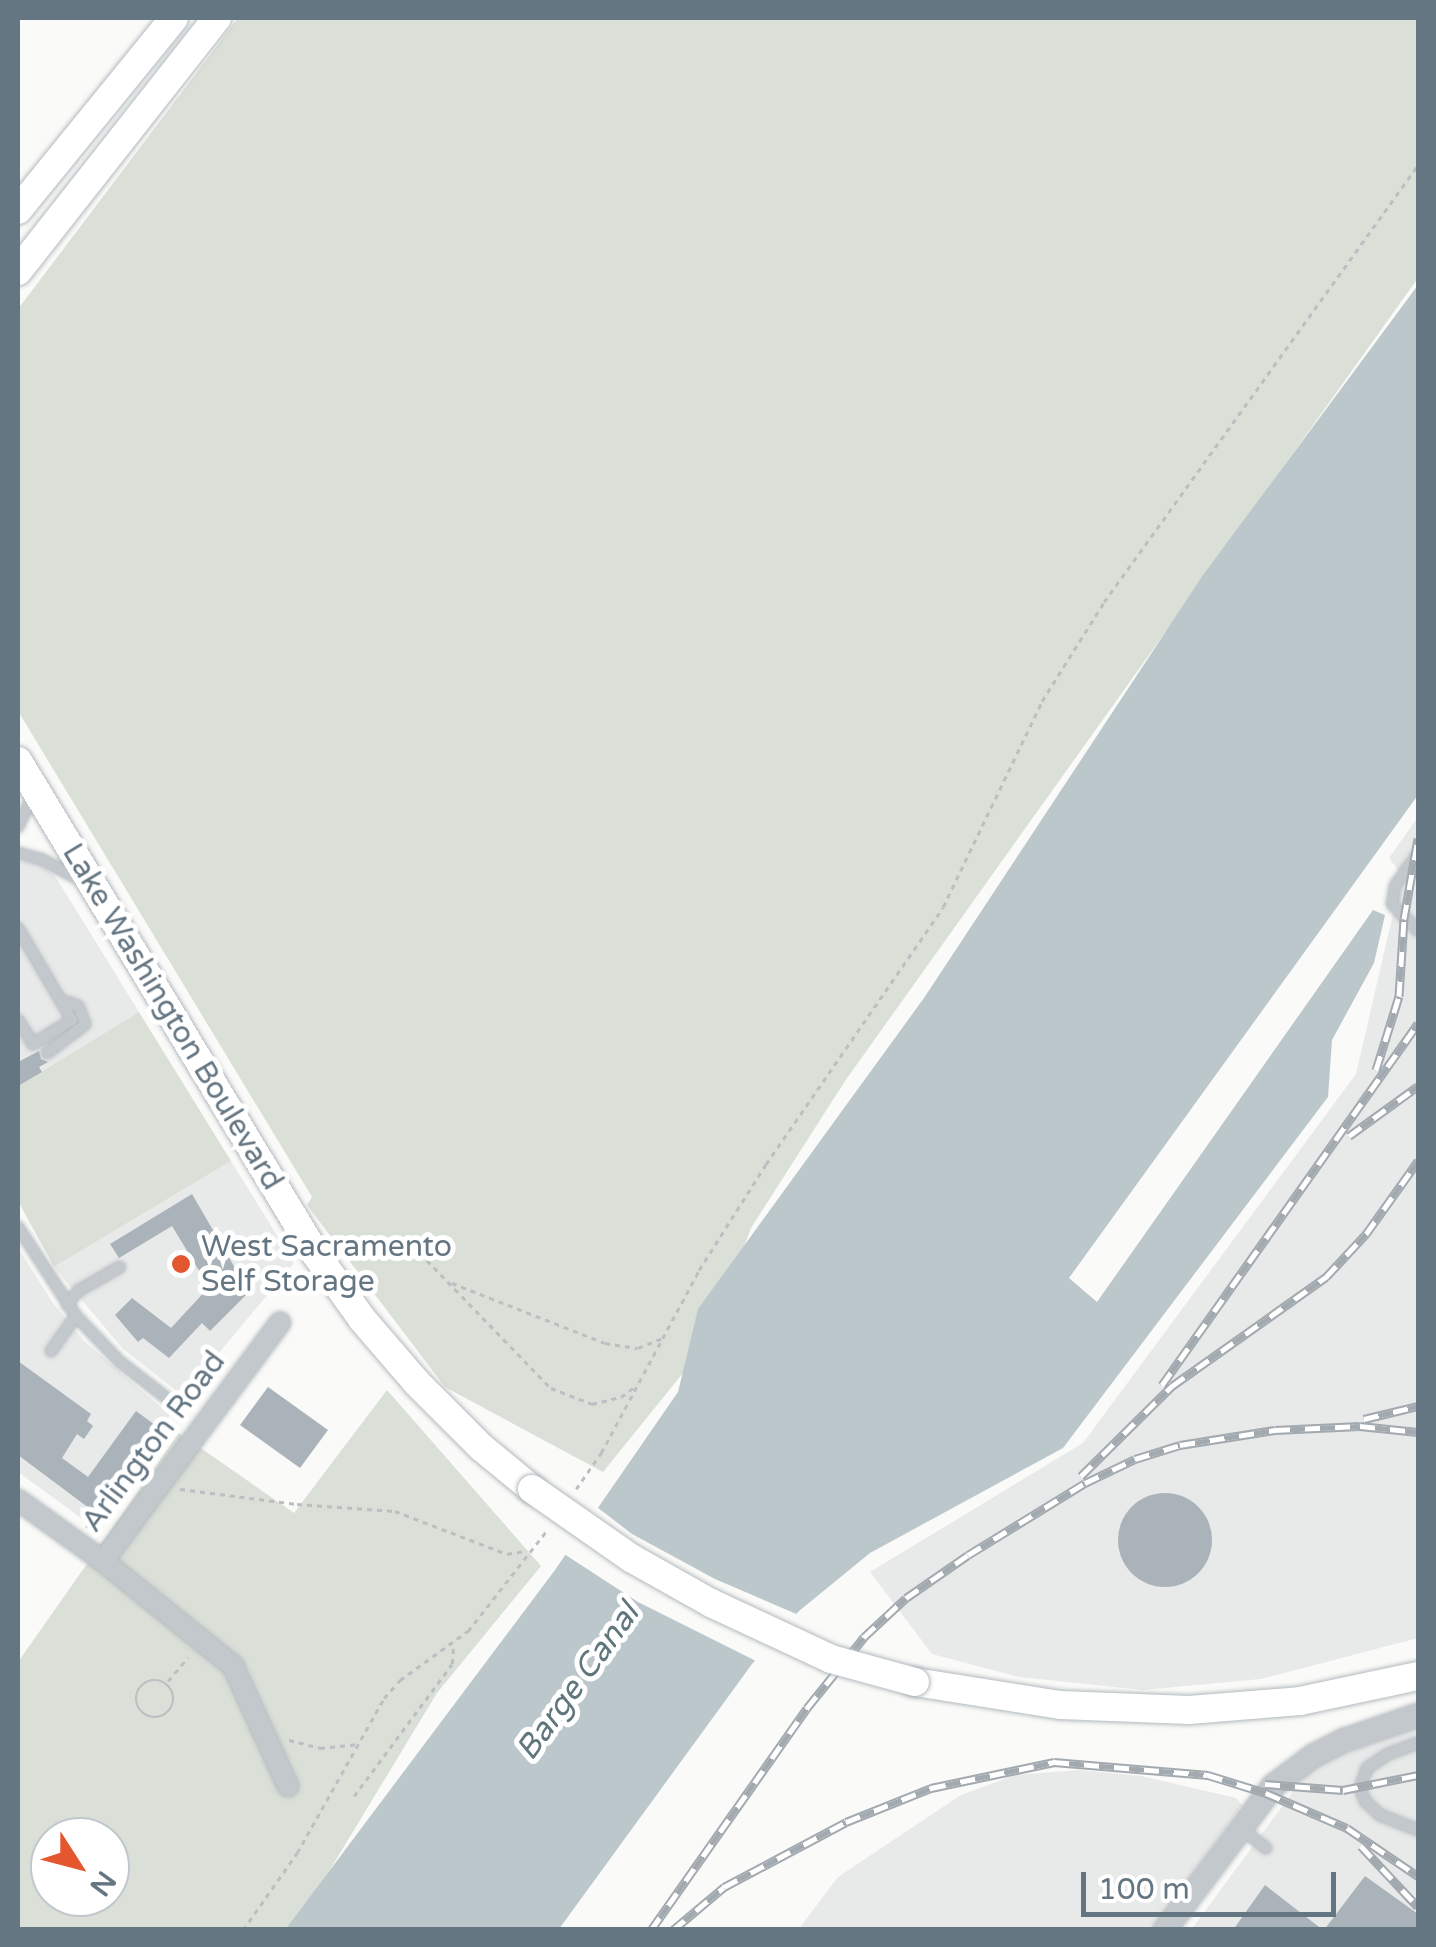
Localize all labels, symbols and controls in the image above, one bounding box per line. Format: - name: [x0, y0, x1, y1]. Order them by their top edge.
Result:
- street label: Lake Washington Boulevard: [54, 837, 290, 1197]
- place label: West Sacramento Self Storage: [201, 1229, 452, 1300]
- marker: West Sacramento Self Storage: [170, 1253, 192, 1275]
- street label: Arlington Road: [74, 1345, 234, 1539]
- water label: Barge Canal: [508, 1596, 648, 1768]
- north arrow: [30, 1817, 130, 1917]
- scale bar: [1086, 1852, 1341, 1914]
- text: N: [82, 1864, 123, 1903]
- text: 100 m: [1098, 1871, 1190, 1908]

